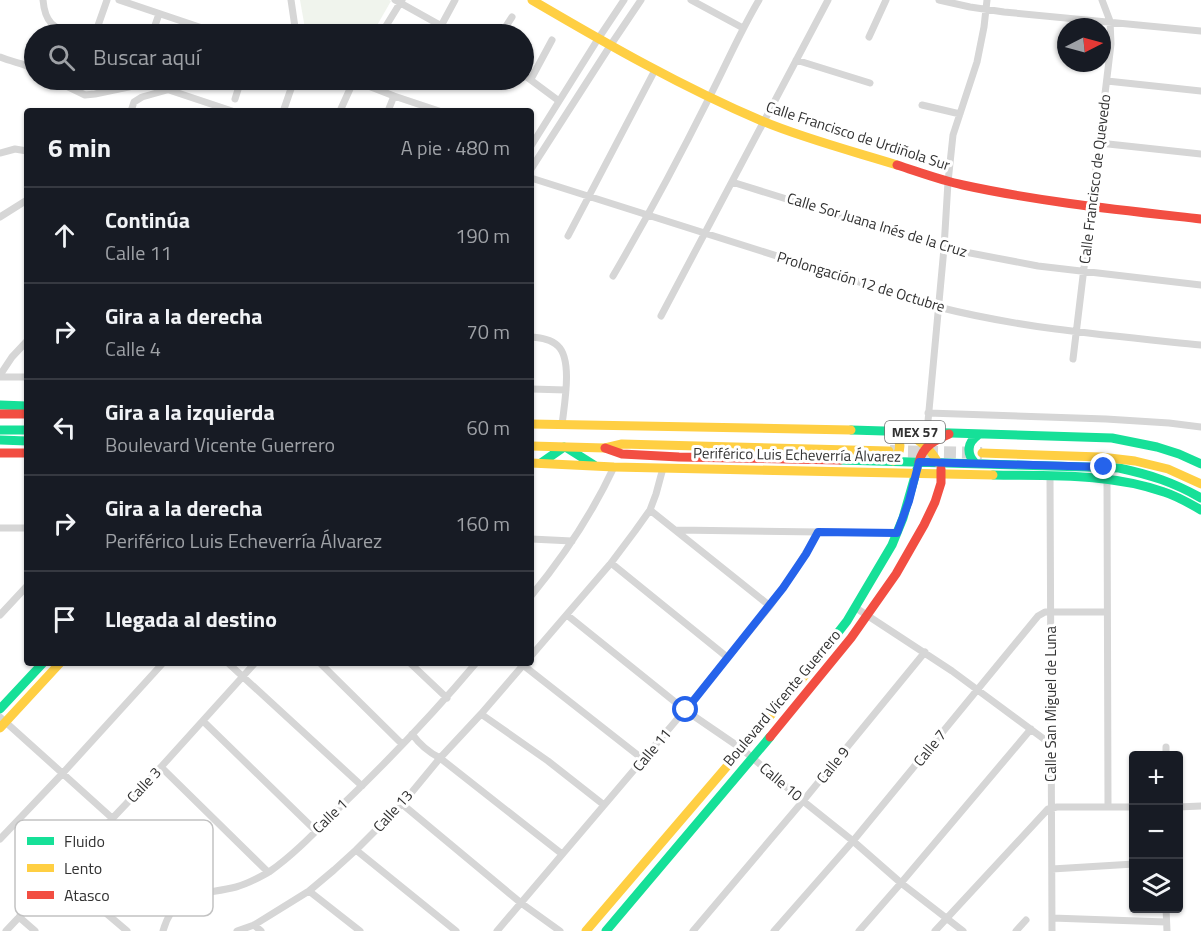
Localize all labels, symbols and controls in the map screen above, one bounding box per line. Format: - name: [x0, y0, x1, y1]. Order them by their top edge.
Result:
- north arrow: [1057, 18, 1111, 72]
- search box: [24, 24, 534, 90]
- text: Buscar aquí: [93, 40, 201, 74]
- icon: search: [45, 41, 78, 74]
- street label: Calle Francisco de Quevedo: [1073, 93, 1116, 265]
- street label: Calle Francisco de Urdiñola Sur: [763, 95, 953, 176]
- text: 6 min: [48, 128, 111, 167]
- text: A pie · 480 m: [401, 132, 510, 163]
- street label: Calle Sor Juana Inés de la Cruz: [784, 186, 970, 263]
- text: Continúa: [105, 203, 190, 237]
- icon: ahead: [48, 219, 81, 252]
- text: 190 m: [455, 220, 510, 251]
- text: Calle 11: [105, 237, 172, 268]
- street label: Prolongación 12 de Octubre: [774, 245, 948, 318]
- text: Gira a la derecha: [105, 299, 262, 333]
- icon: right: [48, 315, 81, 348]
- text: 70 m: [466, 316, 510, 347]
- text: Calle 4: [105, 333, 161, 364]
- text: Gira a la izquierda: [105, 395, 275, 429]
- icon: left: [48, 411, 81, 444]
- text: 60 m: [466, 412, 510, 443]
- road number: MEX 57: [885, 421, 945, 443]
- text: Boulevard Vicente Guerrero: [105, 429, 335, 460]
- street label: Periférico Luis Echeverría Álvarez: [693, 441, 901, 468]
- route end: [1090, 453, 1116, 479]
- text: Gira a la derecha: [105, 491, 262, 525]
- icon: right: [48, 507, 81, 540]
- text: 160 m: [455, 508, 510, 539]
- text: Periférico Luis Echeverría Álvarez: [105, 525, 382, 556]
- text: Llegada al destino: [105, 602, 277, 636]
- icon: arrive: [48, 603, 81, 636]
- street label: Boulevard Vicente Guerrero: [717, 624, 846, 771]
- street label: Calle San Miguel de Luna: [1039, 626, 1062, 782]
- route start: [672, 696, 698, 722]
- street label: Calle 11: [627, 723, 677, 776]
- street label: Calle 7: [907, 724, 952, 771]
- street label: Calle 9: [810, 741, 855, 788]
- map controls: [1129, 751, 1183, 913]
- button: +: [1129, 751, 1183, 805]
- street label: Calle 10: [755, 757, 808, 807]
- street label: Calle 3: [121, 761, 166, 808]
- street label: Calle 13: [367, 784, 418, 837]
- street label: Calle 1: [307, 793, 353, 838]
- button: −: [1129, 805, 1183, 859]
- legend: [15, 820, 213, 916]
- text: Fluido: [64, 829, 105, 853]
- text: Lento: [64, 856, 102, 880]
- button: layers: [1129, 859, 1183, 913]
- text: Atasco: [64, 883, 110, 907]

